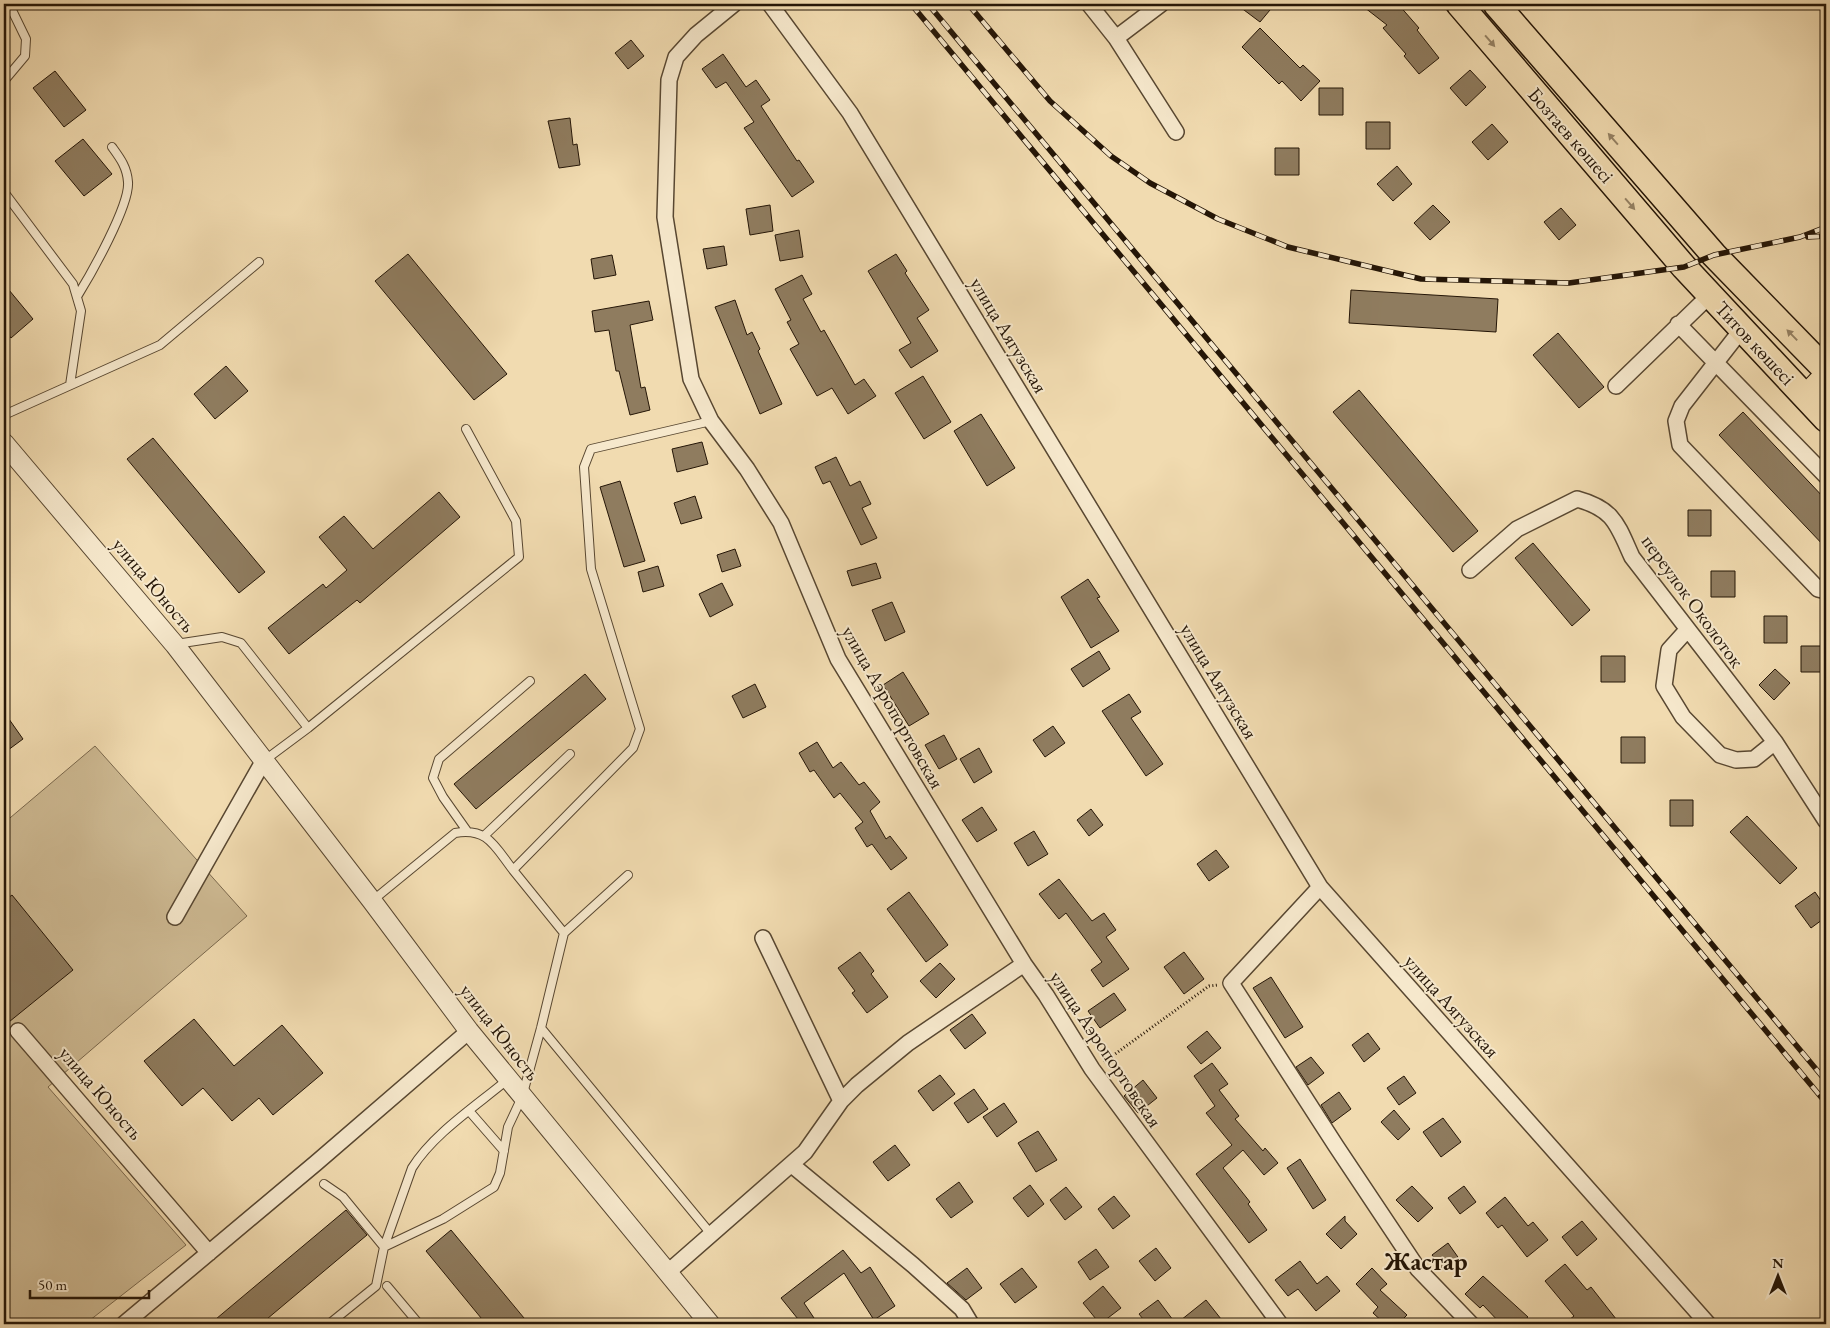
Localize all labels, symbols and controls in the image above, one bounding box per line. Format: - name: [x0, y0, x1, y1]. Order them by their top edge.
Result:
- one-way arrow: [1485, 34, 1496, 47]
- street label: Бозтаев көшесі: [1522, 82, 1620, 189]
- one-way arrow: [1607, 133, 1619, 145]
- one-way arrow: [1625, 197, 1636, 210]
- street label: улица Аягузская: [964, 272, 1054, 398]
- street label: Титов көшесі: [1709, 295, 1801, 391]
- one-way arrow: [1786, 330, 1798, 342]
- street label: переулок Околоток: [1636, 529, 1750, 673]
- street label: улица Юность: [107, 532, 201, 638]
- street label: улица Аягузская: [1174, 618, 1264, 744]
- street label: улица Аэропортовская: [836, 621, 950, 793]
- street label: улица Аягузская: [1399, 949, 1505, 1063]
- street label: улица Аэропортовская: [1044, 965, 1168, 1133]
- street label: улица Юность: [454, 978, 546, 1086]
- street label: улица Юность: [53, 1041, 149, 1145]
- district label: Жастар: [1383, 1245, 1468, 1277]
- north arrow: [1752, 1250, 1802, 1300]
- text: N: [1772, 1254, 1784, 1272]
- scale bar: [30, 1268, 149, 1300]
- text: 50 m: [38, 1275, 67, 1294]

